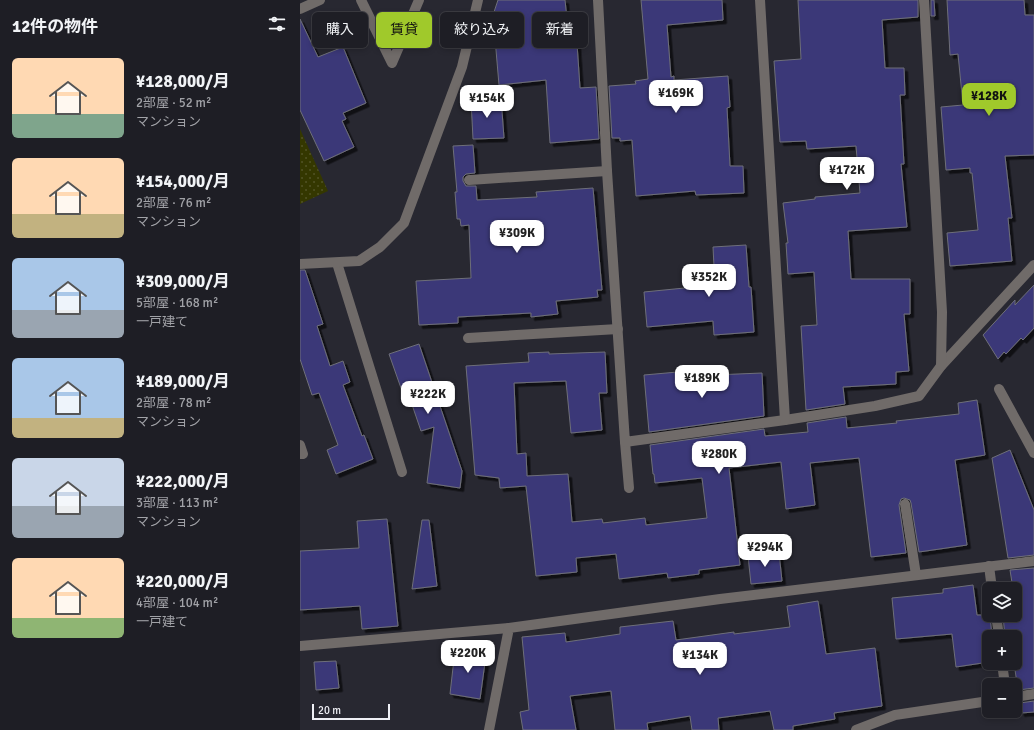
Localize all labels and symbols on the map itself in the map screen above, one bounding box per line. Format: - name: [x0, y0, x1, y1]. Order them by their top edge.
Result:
- pin: ¥169K: [648, 80, 704, 114]
- pin: ¥128K: [961, 83, 1017, 117]
- pin: ¥154K: [459, 85, 515, 119]
- pin: ¥172K: [819, 157, 875, 191]
- pin: ¥309K: [489, 220, 545, 254]
- pin: ¥352K: [681, 264, 737, 298]
- pin: ¥189K: [674, 365, 730, 399]
- pin: ¥222K: [400, 381, 456, 415]
- pin: ¥280K: [691, 441, 747, 475]
- pin: ¥294K: [737, 534, 793, 568]
- pin: ¥220K: [440, 640, 496, 674]
- pin: ¥134K: [672, 642, 728, 676]
- scale bar: [312, 702, 390, 721]

